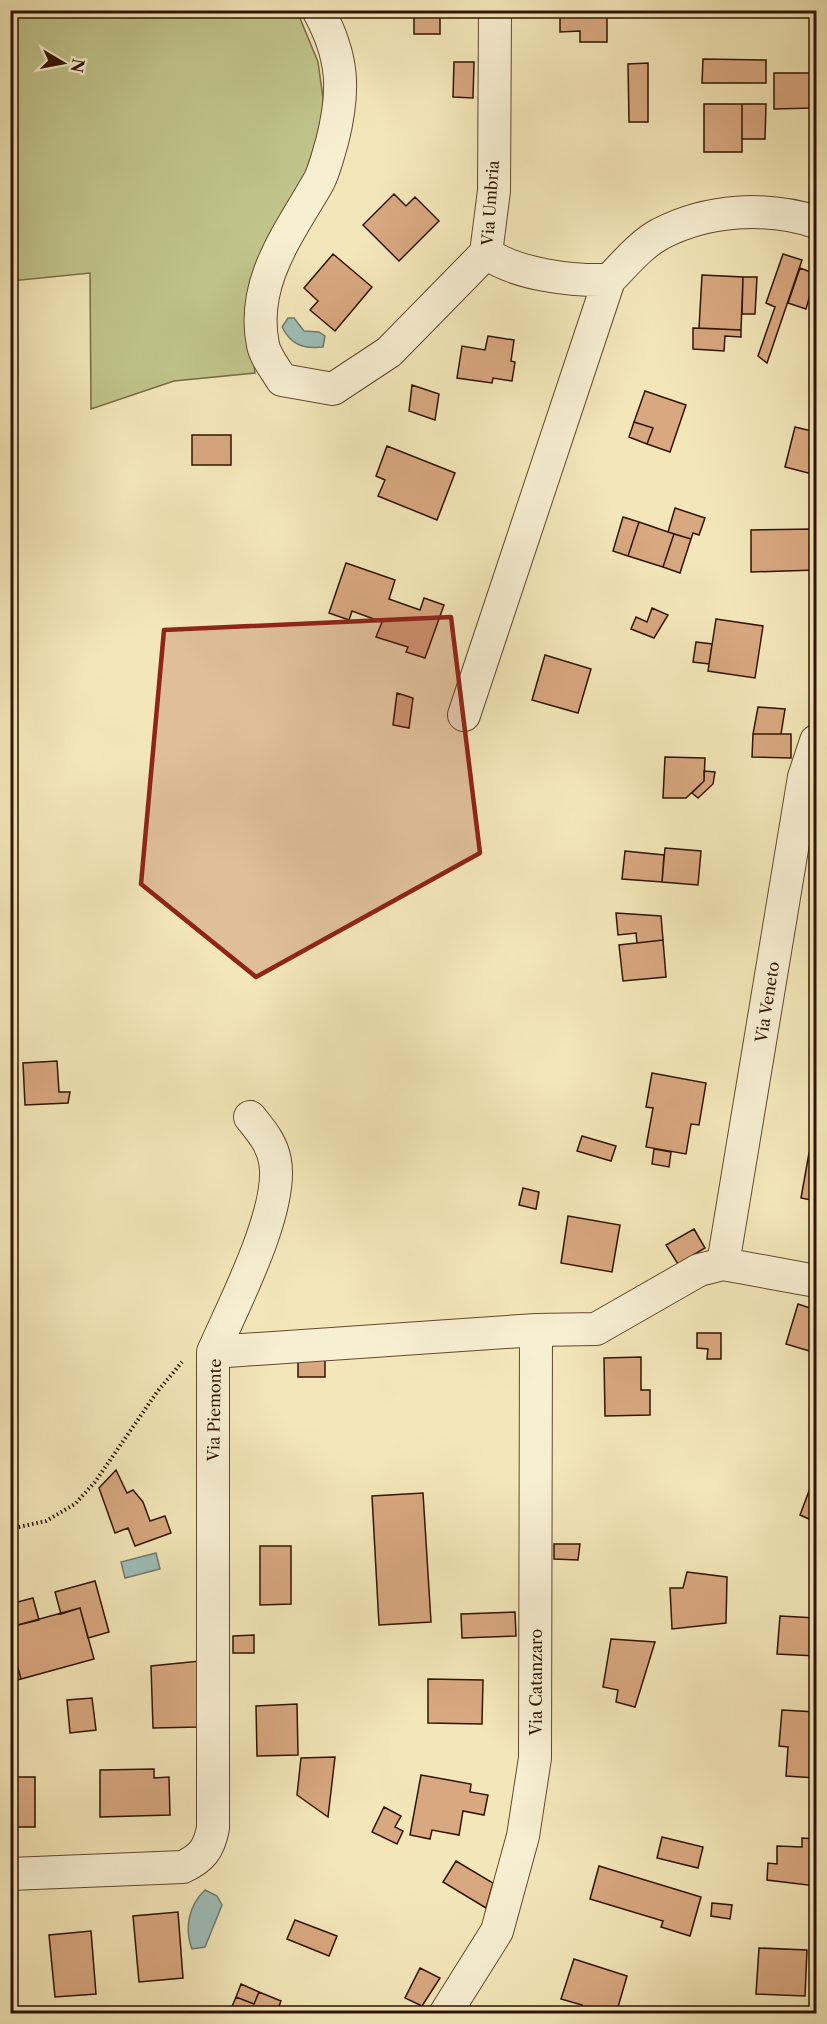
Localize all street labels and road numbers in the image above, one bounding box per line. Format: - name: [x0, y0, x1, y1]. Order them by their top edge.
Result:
- street label: Via Umbria: [477, 159, 503, 247]
- street label: Via Veneto: [751, 960, 783, 1045]
- street label: Via Piemonte: [203, 1358, 225, 1462]
- street label: Via Catanzaro: [526, 1628, 546, 1736]

